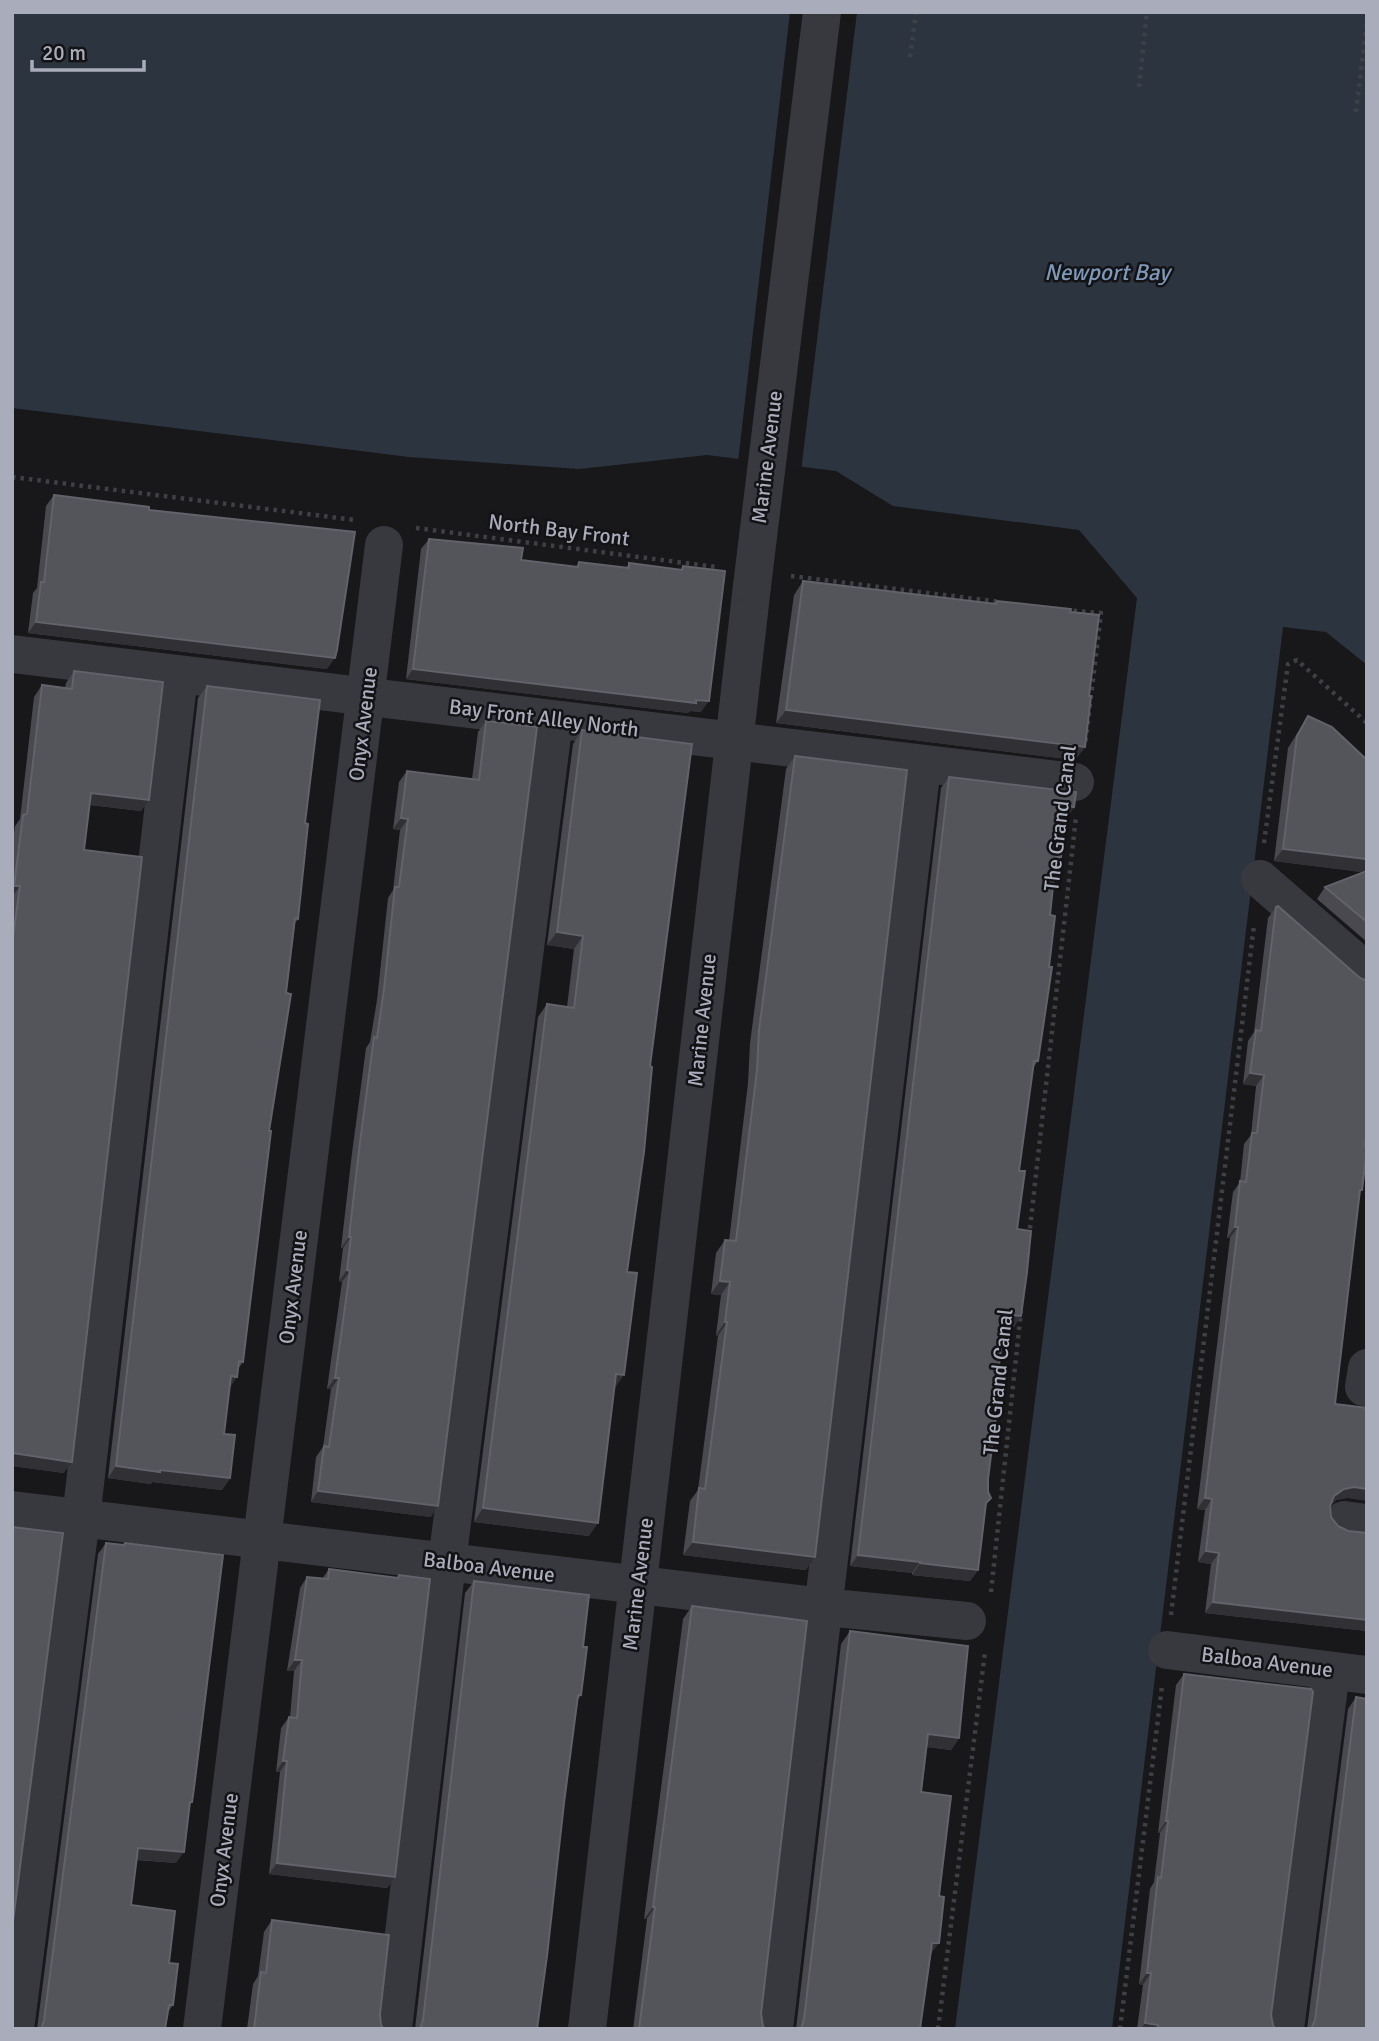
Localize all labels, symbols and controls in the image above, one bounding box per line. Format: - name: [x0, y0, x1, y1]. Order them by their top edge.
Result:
- scale bar: [32, 28, 144, 72]
- text: 20 m: [42, 40, 86, 66]
- water label: Newport Bay: [1044, 258, 1173, 287]
- street label: Marine Avenue: [746, 389, 788, 525]
- street label: North Bay Front: [487, 508, 631, 552]
- street label: Onyx Avenue: [343, 665, 383, 783]
- street label: Bay Front Alley North: [448, 693, 640, 743]
- street label: The Grand Canal: [1038, 743, 1082, 893]
- street label: Marine Avenue: [682, 952, 722, 1088]
- street label: Onyx Avenue: [273, 1228, 313, 1346]
- street label: The Grand Canal: [977, 1307, 1019, 1457]
- street label: Marine Avenue: [617, 1516, 659, 1652]
- street label: Balboa Avenue: [422, 1546, 556, 1588]
- street label: Balboa Avenue: [1200, 1641, 1334, 1683]
- street label: Onyx Avenue: [204, 1791, 244, 1909]

